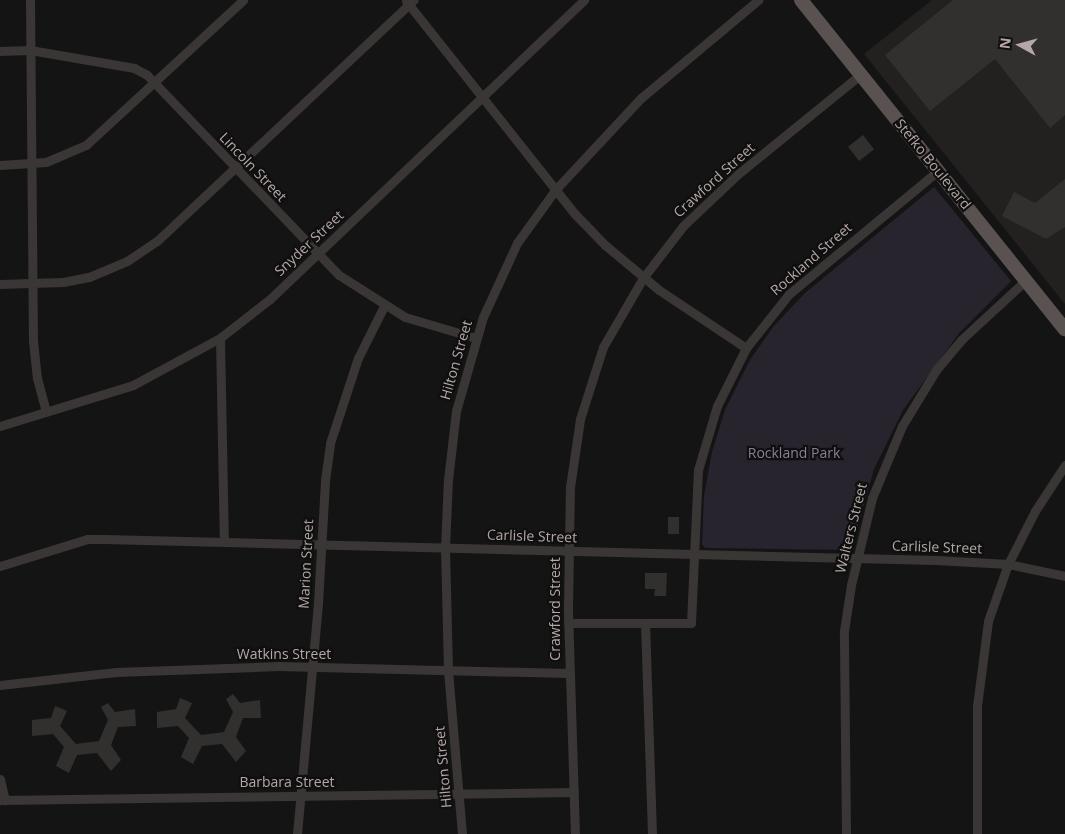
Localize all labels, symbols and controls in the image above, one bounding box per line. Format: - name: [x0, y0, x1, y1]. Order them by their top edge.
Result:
- north arrow: [995, 20, 1045, 70]
- text: N: [994, 36, 1015, 50]
- street label: Stefko Boulevard: [891, 116, 975, 212]
- street label: Lincoln Street: [216, 129, 290, 205]
- street label: Crawford Street: [670, 139, 758, 221]
- street label: Snyder Street: [271, 207, 347, 279]
- street label: Rockland Street: [767, 219, 855, 299]
- street label: Hilton Street: [437, 318, 475, 402]
- park label: Rockland Park: [748, 445, 840, 461]
- street label: Walters Street: [832, 481, 870, 575]
- street label: Marion Street: [295, 519, 317, 609]
- street label: Carlisle Street: [487, 526, 577, 546]
- street label: Carlisle Street: [892, 537, 982, 557]
- street label: Crawford Street: [547, 557, 563, 661]
- street label: Watkins Street: [237, 646, 331, 662]
- street label: Hilton Street: [431, 725, 455, 809]
- street label: Barbara Street: [239, 774, 335, 790]

